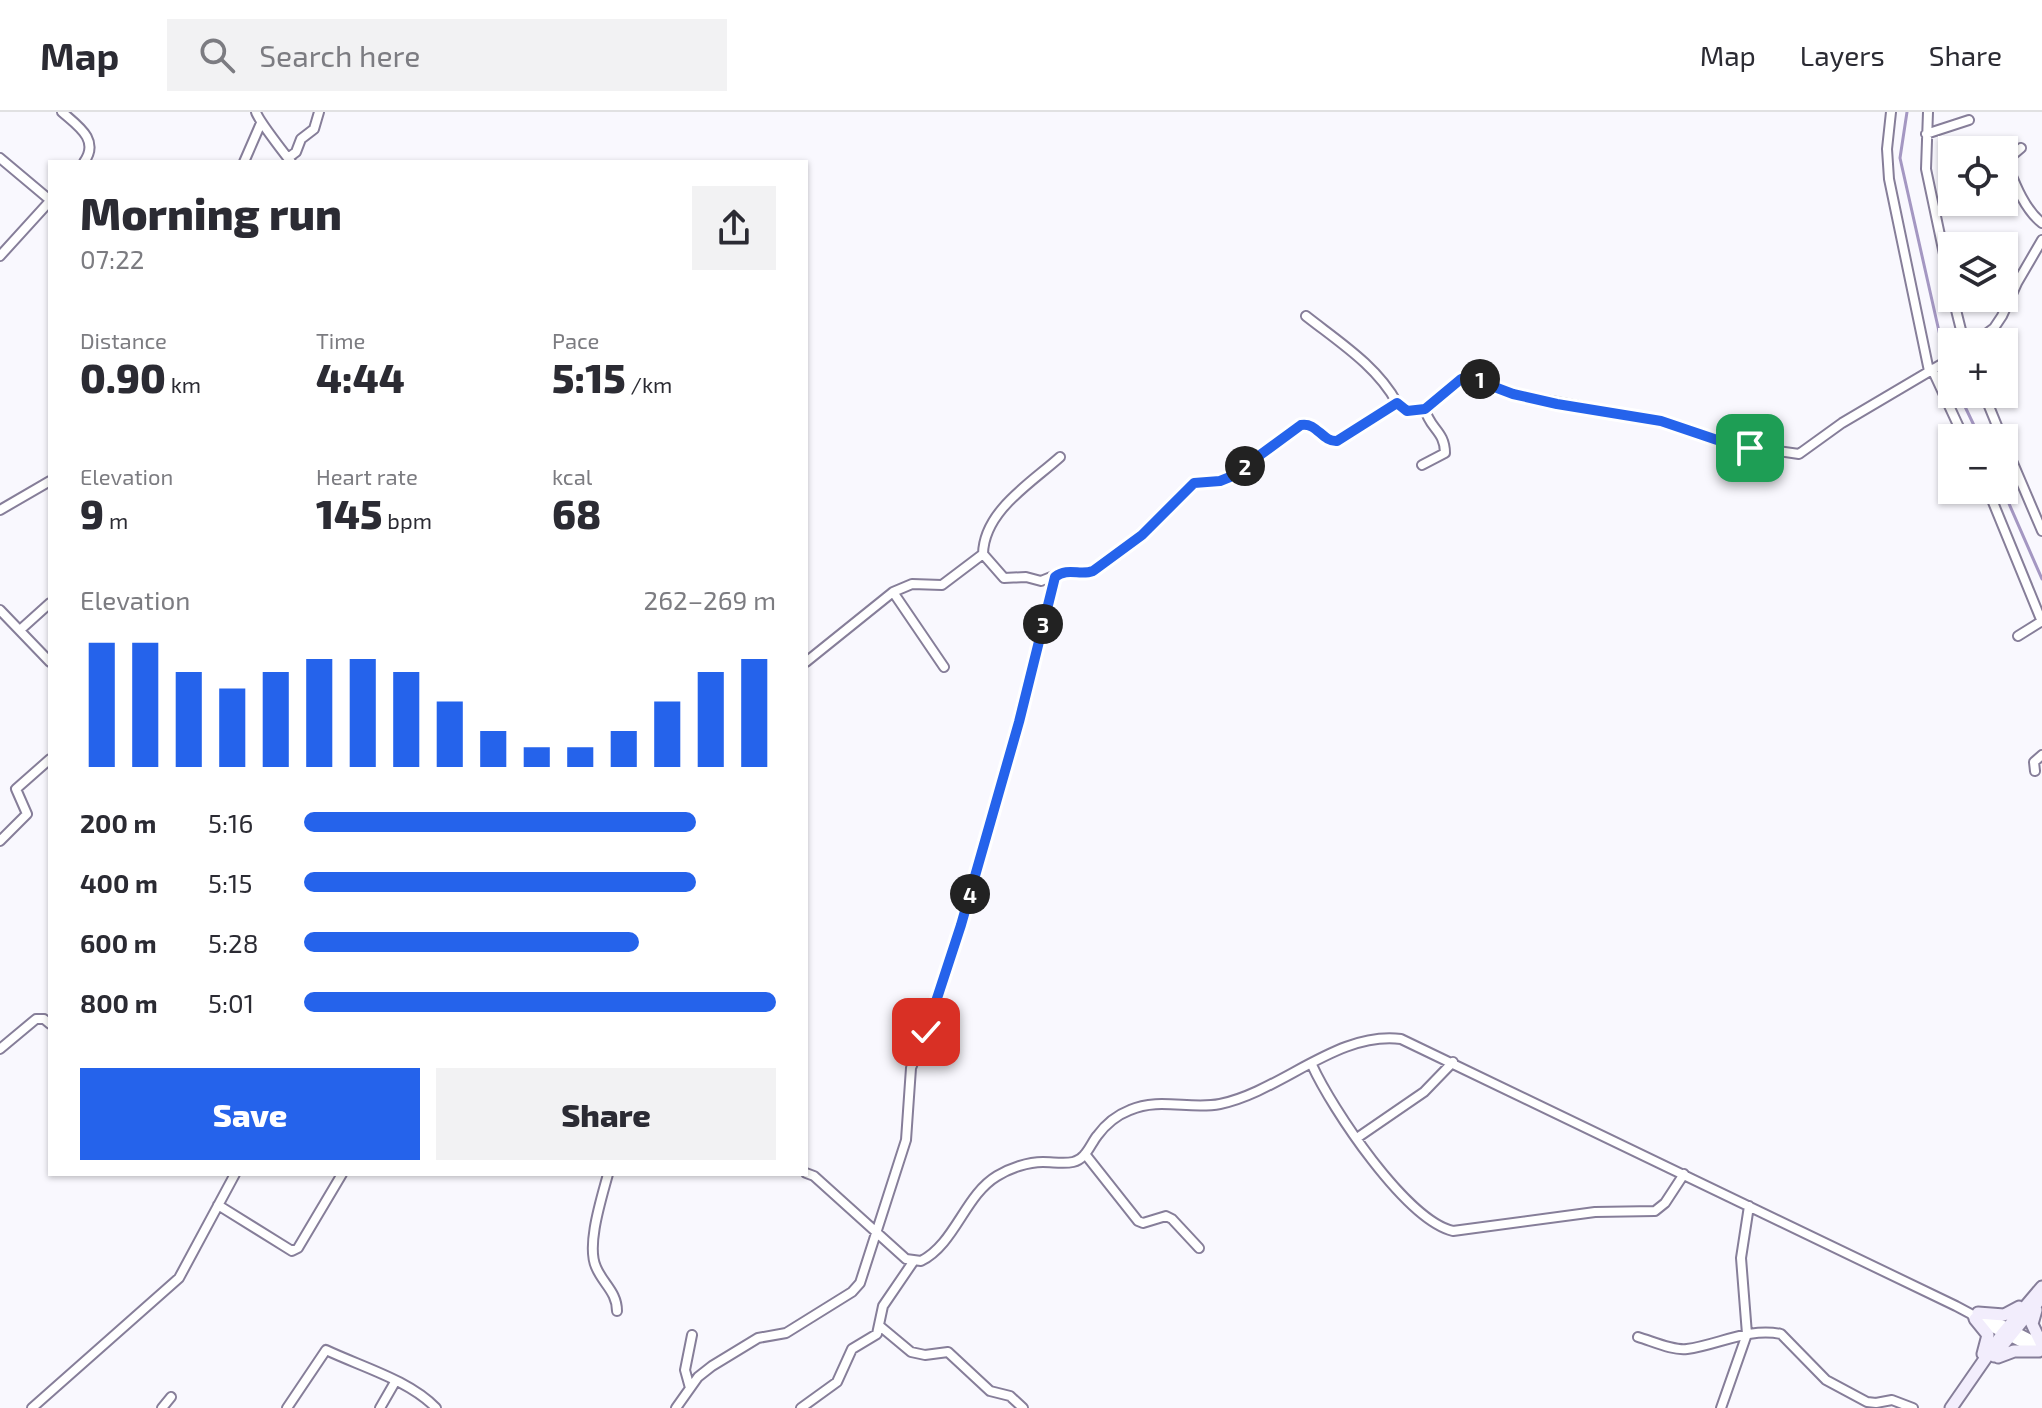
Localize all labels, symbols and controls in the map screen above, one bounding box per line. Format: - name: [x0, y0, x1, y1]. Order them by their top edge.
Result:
- search box: [167, 19, 727, 91]
- text: Map: [40, 32, 119, 78]
- icon: search: [195, 33, 239, 77]
- text: Search here: [259, 37, 420, 73]
- text: Map: [1700, 38, 1756, 72]
- text: Layers: [1800, 38, 1885, 72]
- text: Share: [1929, 38, 2002, 72]
- map controls: [1938, 136, 2018, 504]
- button: locate: [1938, 136, 2018, 216]
- text: Morning run: [80, 186, 342, 239]
- button: share: [692, 186, 776, 270]
- button: layers: [1938, 232, 2018, 312]
- text: 07:22: [80, 243, 144, 274]
- text: Distance: [80, 327, 167, 353]
- text: Time: [316, 327, 365, 353]
- text: Pace: [552, 327, 599, 353]
- button: +: [1938, 328, 2018, 408]
- text: 0.90: [80, 353, 166, 401]
- text: 4:44: [316, 353, 405, 401]
- text: 5:15: [552, 353, 626, 401]
- pin: 1: [1460, 359, 1500, 399]
- text: 1: [1475, 366, 1485, 392]
- text: km: [166, 371, 201, 397]
- text: /km: [626, 371, 672, 397]
- pin: [1716, 414, 1784, 482]
- button: −: [1938, 424, 2018, 504]
- icon: arrive: [1728, 426, 1772, 470]
- pin: 2: [1225, 446, 1265, 486]
- text: 2: [1239, 453, 1251, 479]
- text: Elevation: [80, 463, 173, 489]
- text: Heart rate: [316, 463, 418, 489]
- text: kcal: [552, 463, 592, 489]
- text: 9: [80, 489, 104, 537]
- text: 145: [316, 489, 382, 537]
- text: 68: [552, 489, 601, 537]
- text: m: [104, 507, 128, 533]
- text: bpm: [382, 507, 432, 533]
- text: Elevation: [80, 584, 190, 615]
- text: 262–269 m: [644, 584, 776, 615]
- pin: 3: [1023, 604, 1063, 644]
- text: 3: [1037, 611, 1049, 637]
- text: 200 m: [80, 807, 156, 838]
- text: 5:16: [208, 807, 253, 838]
- text: 400 m: [80, 867, 158, 898]
- text: 5:15: [208, 867, 252, 898]
- pin: 4: [950, 874, 990, 914]
- text: 4: [963, 881, 977, 907]
- text: 600 m: [80, 927, 157, 958]
- text: 5:28: [208, 927, 258, 958]
- text: 800 m: [80, 987, 158, 1018]
- text: 5:01: [208, 987, 254, 1018]
- pin: [892, 998, 960, 1066]
- icon: check: [904, 1010, 948, 1054]
- button: Save: [80, 1068, 420, 1160]
- button: Share: [436, 1068, 776, 1160]

